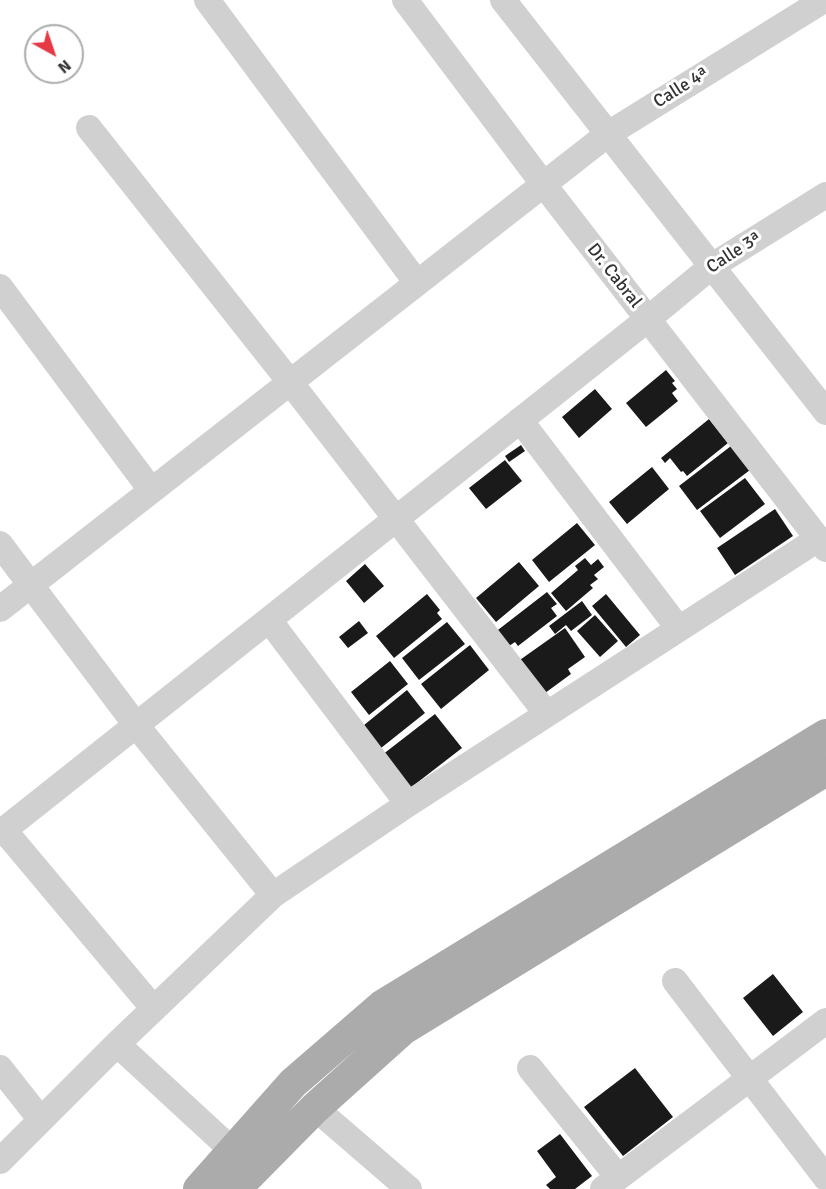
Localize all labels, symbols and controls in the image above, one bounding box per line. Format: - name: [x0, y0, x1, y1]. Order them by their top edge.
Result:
- north arrow: [24, 24, 84, 84]
- text: N: [54, 55, 75, 77]
- street label: Calle 4ª: [650, 63, 712, 113]
- street label: Calle 3ª: [703, 227, 765, 279]
- street label: Dr. Cabral: [582, 239, 646, 313]

